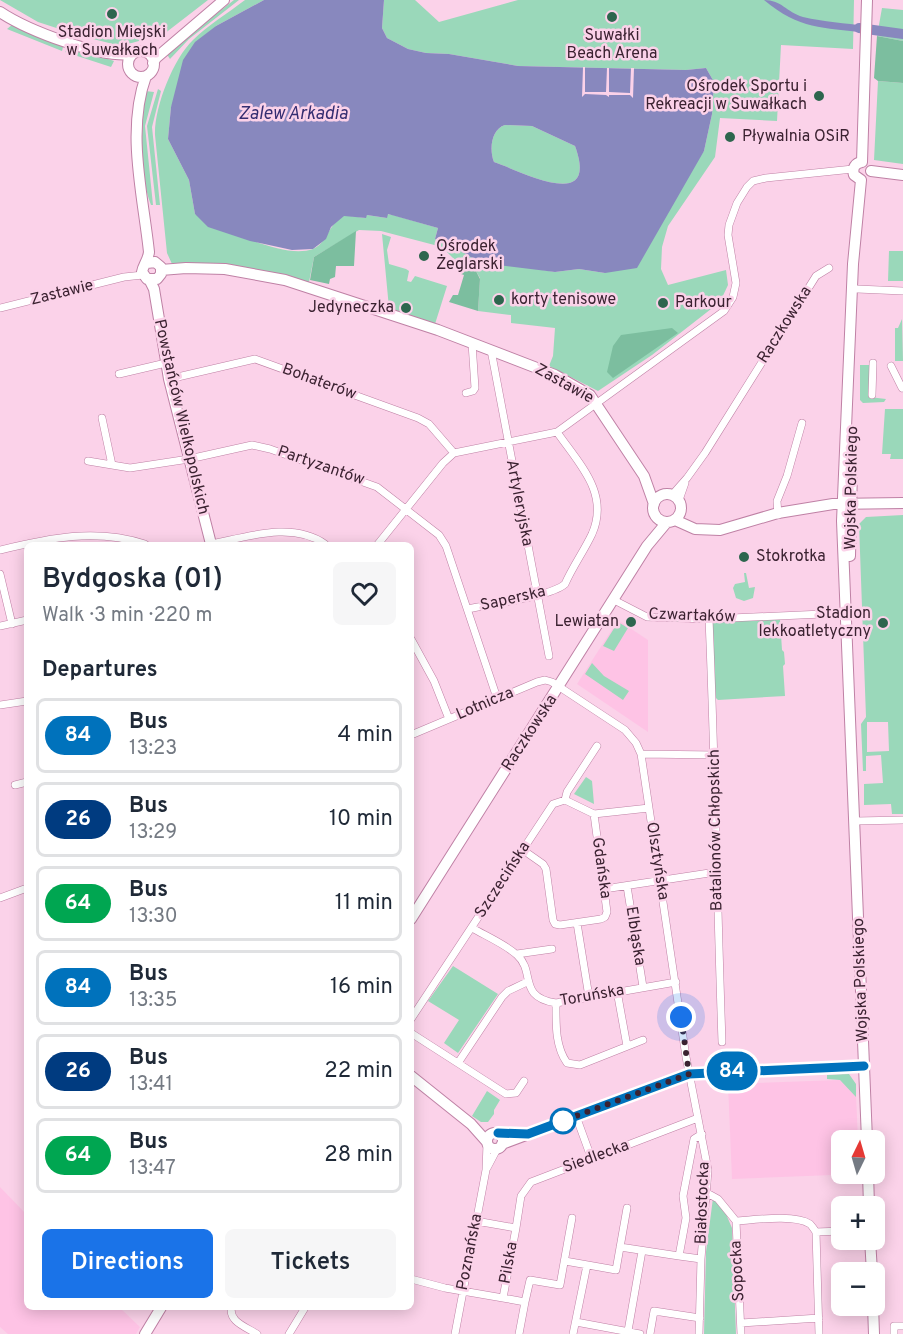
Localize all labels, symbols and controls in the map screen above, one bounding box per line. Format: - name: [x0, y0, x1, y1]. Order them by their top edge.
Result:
- marker: Stadion Miejski w Suwałkach: [105, 7, 119, 21]
- marker: Suwałki Beach Arena: [605, 10, 619, 24]
- place label: Stadion Miejski w Suwałkach: [58, 23, 166, 61]
- place label: Suwałki Beach Arena: [567, 26, 657, 64]
- place label: Ośrodek Sportu i Rekreacji w Suwałkach: [645, 77, 807, 115]
- marker: Ośrodek Sportu i Rekreacji w Suwałkach: [812, 89, 826, 103]
- water label: Zalew Arkadia: [238, 103, 349, 126]
- place label: Pływalnia OSiR: [742, 127, 850, 147]
- marker: Pływalnia OSiR: [723, 130, 737, 144]
- place label: Ośrodek Żeglarski: [436, 237, 503, 275]
- marker: Ośrodek Żeglarski: [417, 249, 431, 263]
- street label: Zastawie: [28, 276, 96, 310]
- street label: Raczkowska: [753, 283, 817, 367]
- place label: korty tenisowe: [511, 290, 616, 310]
- marker: korty tenisowe: [492, 293, 506, 307]
- place label: Parkour: [675, 293, 732, 313]
- marker: Parkour: [656, 296, 670, 310]
- place label: Jedyneczka: [308, 298, 394, 318]
- marker: Jedyneczka: [399, 301, 413, 315]
- street label: Powstańców Wielkopolskich: [149, 317, 213, 517]
- street label: Bohaterów: [279, 359, 359, 405]
- street label: Zastawie: [531, 360, 597, 408]
- street label: Wojska Polskiego: [841, 426, 863, 550]
- street label: Partyzantów: [275, 442, 367, 490]
- street label: Artyleryjska: [501, 458, 537, 548]
- place label: Stokrotka: [756, 547, 826, 567]
- marker: Stokrotka: [737, 550, 751, 564]
- text: Bydgoska (01): [42, 562, 223, 598]
- button: heart: [333, 562, 396, 625]
- street label: Saperska: [478, 582, 548, 616]
- text: Walk · 3 min · 220 m: [42, 603, 212, 629]
- street label: Czwartaków: [648, 604, 736, 628]
- place label: Stadion lekkoatletyczny: [758, 604, 871, 642]
- place label: Lewiatan: [554, 612, 619, 632]
- marker: Lewiatan: [624, 615, 638, 629]
- marker: Stadion lekkoatletyczny: [876, 616, 890, 630]
- text: Departures: [42, 657, 158, 684]
- street label: Lotnicza: [453, 683, 517, 725]
- street label: Raczkowska: [498, 691, 562, 775]
- text: Bus: [129, 709, 168, 736]
- text: 84: [65, 722, 91, 749]
- text: 4 min: [338, 722, 393, 749]
- text: 13:23: [129, 736, 177, 762]
- street label: Batalionów Chłopskich: [705, 749, 727, 911]
- text: Bus: [129, 793, 168, 820]
- text: 26: [65, 806, 91, 833]
- text: 10 min: [329, 806, 393, 833]
- text: 13:29: [129, 820, 177, 846]
- street label: Olsztyńska: [641, 821, 673, 901]
- street label: Gdańska: [587, 836, 615, 900]
- street label: Szczecińska: [471, 838, 535, 922]
- text: Bus: [129, 877, 168, 904]
- text: 64: [65, 890, 91, 917]
- text: 11 min: [335, 890, 393, 917]
- text: 13:30: [129, 904, 178, 930]
- street label: Elbląska: [620, 905, 650, 967]
- street label: Wojska Polskiego: [849, 918, 873, 1042]
- text: Bus: [129, 961, 168, 988]
- text: 84: [65, 974, 91, 1001]
- text: 16 min: [330, 974, 393, 1001]
- street label: Toruńska: [558, 981, 626, 1011]
- text: 13:35: [129, 988, 177, 1014]
- your location: [666, 1002, 696, 1032]
- text: Bus: [129, 1045, 168, 1072]
- line badge: 84: [705, 1052, 759, 1090]
- text: 26: [65, 1058, 91, 1085]
- text: 22 min: [324, 1058, 393, 1085]
- text: 84: [719, 1058, 745, 1085]
- text: 13:41: [129, 1072, 173, 1098]
- unlabelled marker: [550, 1108, 576, 1134]
- text: Bus: [129, 1129, 168, 1156]
- north arrow: [831, 1130, 885, 1184]
- map controls: [831, 1130, 885, 1316]
- street label: Siedlecka: [560, 1136, 632, 1178]
- text: 64: [65, 1142, 91, 1169]
- text: 28 min: [324, 1142, 393, 1169]
- text: 13:47: [129, 1156, 176, 1182]
- street label: Białostocka: [692, 1161, 714, 1245]
- button: +: [831, 1196, 885, 1250]
- street label: Poznańska: [453, 1212, 487, 1292]
- button: Directions: [42, 1229, 213, 1298]
- button: Tickets: [225, 1229, 396, 1298]
- street label: Pilska: [495, 1240, 523, 1286]
- street label: Sopocka: [726, 1240, 750, 1302]
- button: −: [831, 1262, 885, 1316]

